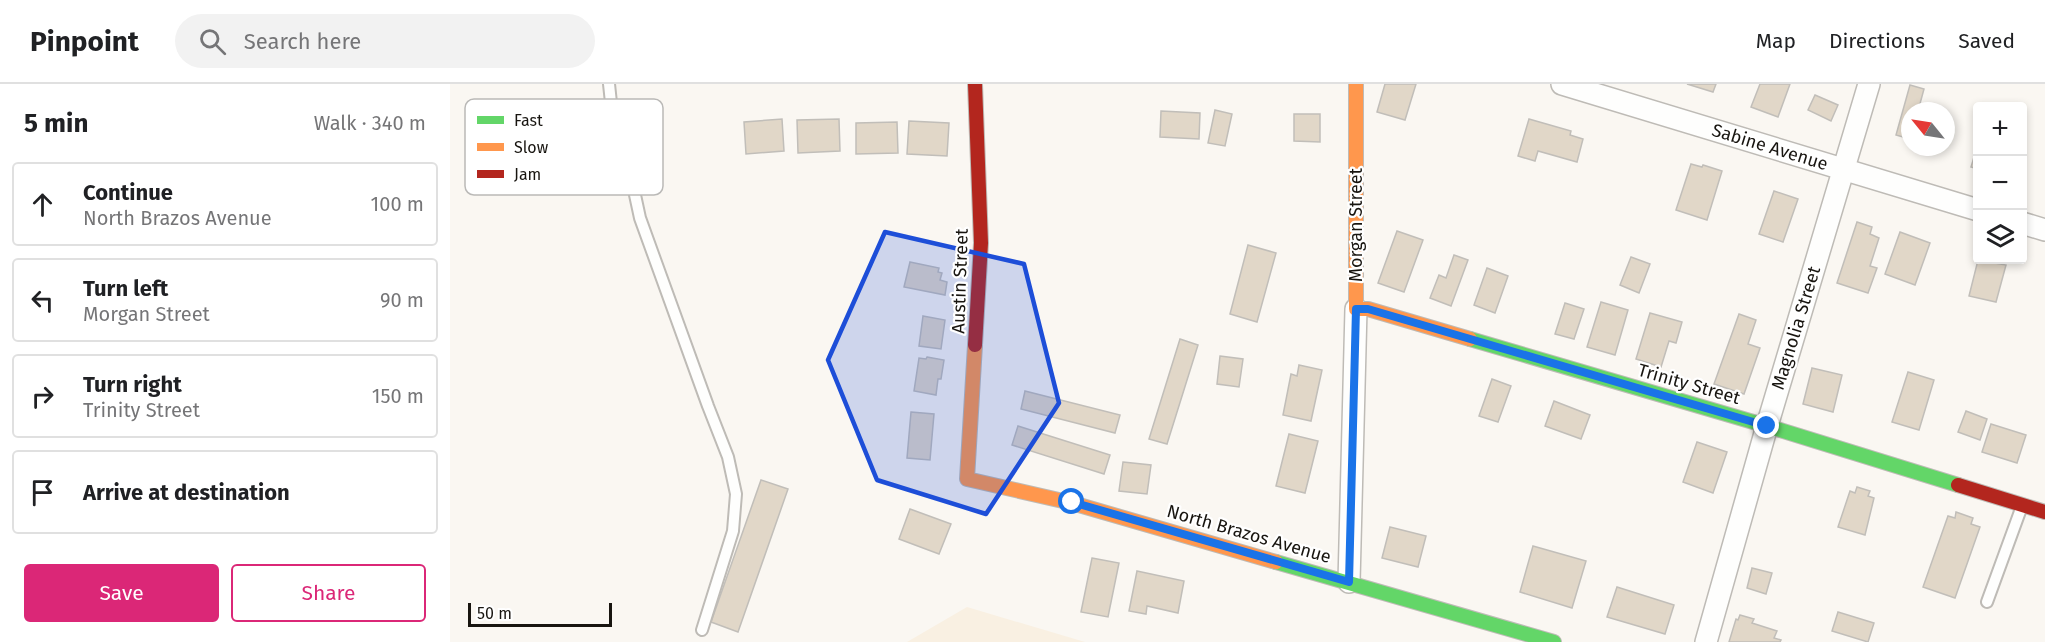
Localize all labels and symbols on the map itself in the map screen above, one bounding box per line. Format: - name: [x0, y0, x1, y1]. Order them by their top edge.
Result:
- legend: [465, 99, 663, 195]
- north arrow: [1901, 102, 1955, 156]
- text: Fast: [514, 111, 543, 130]
- street label: Sabine Avenue: [1709, 119, 1831, 175]
- text: Slow: [514, 138, 549, 157]
- text: Jam: [514, 165, 541, 184]
- street label: Morgan Street: [1345, 167, 1367, 282]
- street label: Austin Street: [947, 228, 973, 334]
- street label: Magnolia Street: [1767, 263, 1825, 392]
- street label: Trinity Street: [1635, 359, 1743, 409]
- route end: [1753, 412, 1779, 438]
- route start: [1058, 488, 1084, 514]
- street label: North Brazos Avenue: [1164, 500, 1334, 568]
- scale bar: [468, 600, 612, 628]

